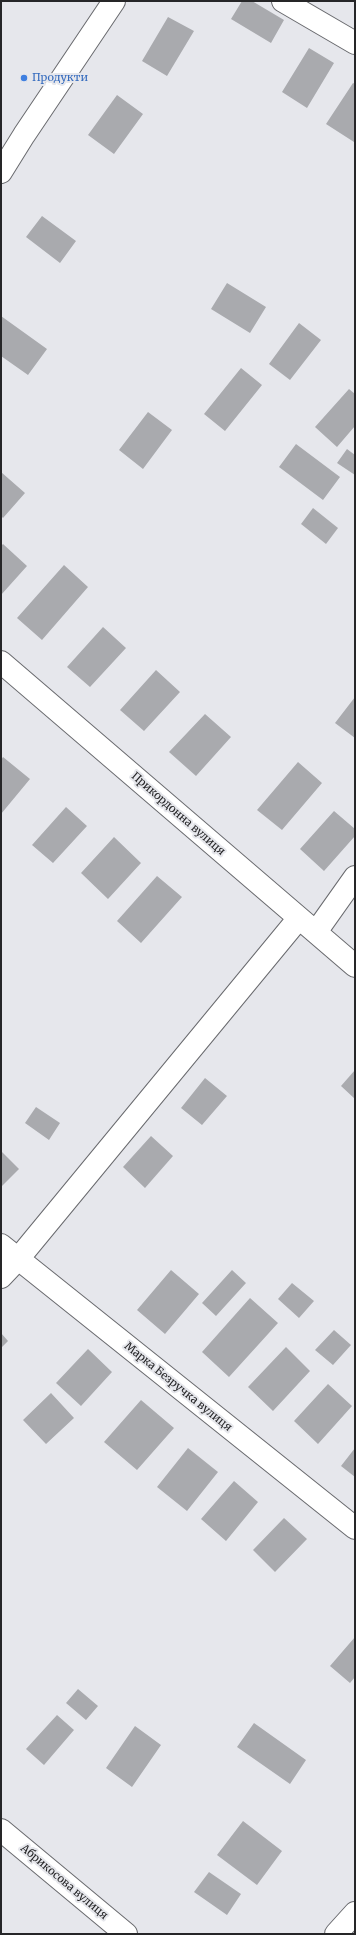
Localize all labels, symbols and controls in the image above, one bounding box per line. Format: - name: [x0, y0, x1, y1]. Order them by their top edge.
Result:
- place label: Продукти: [32, 71, 88, 85]
- marker: Продукти: [19, 73, 29, 83]
- street label: Прикордонна вулиця: [128, 770, 228, 858]
- street label: Марка Безручка вулиця: [122, 1340, 234, 1434]
- street label: Абрикосова вулиця: [18, 1842, 110, 1922]

